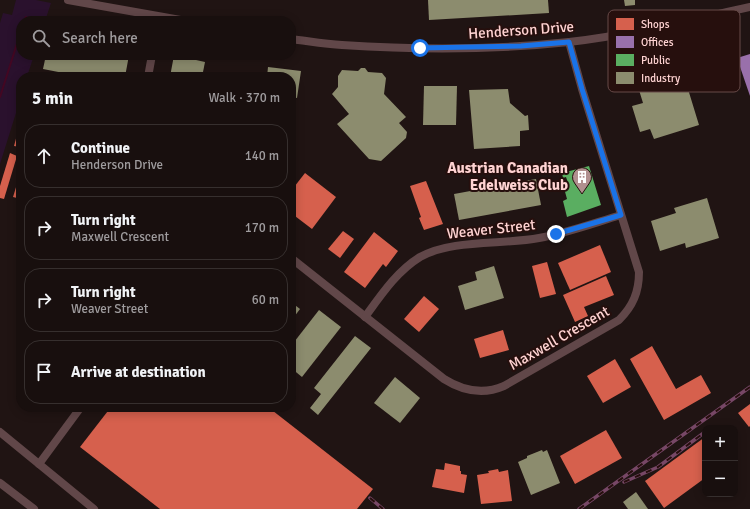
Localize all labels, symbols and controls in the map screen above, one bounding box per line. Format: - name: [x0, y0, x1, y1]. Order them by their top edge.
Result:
- legend: [608, 10, 740, 92]
- search box: [16, 16, 296, 60]
- street label: Henderson Drive: [467, 17, 575, 43]
- text: Shops: [641, 18, 670, 31]
- icon: search: [30, 27, 52, 49]
- text: Search here: [62, 29, 138, 47]
- text: Offices: [641, 36, 674, 49]
- route start: [411, 39, 429, 57]
- text: Public: [641, 54, 670, 67]
- text: Industry: [641, 72, 681, 85]
- text: 5 min: [32, 88, 73, 109]
- text: Walk · 370 m: [209, 90, 280, 106]
- text: Continue: [71, 139, 130, 157]
- icon: ahead: [33, 145, 55, 167]
- text: 140 m: [245, 148, 279, 164]
- text: Henderson Drive: [71, 157, 163, 173]
- place label: Austrian Canadian Edelweiss Club: [447, 159, 568, 194]
- building icon: Austrian Canadian Edelweiss Club: [571, 166, 593, 194]
- text: Turn right: [71, 211, 136, 229]
- street label: Weaver Street: [446, 215, 536, 243]
- icon: right: [33, 217, 55, 239]
- text: 170 m: [245, 220, 279, 236]
- route end: [547, 225, 565, 243]
- text: Maxwell Crescent: [71, 229, 169, 245]
- text: Turn right: [71, 283, 136, 301]
- icon: right: [33, 289, 55, 311]
- text: 60 m: [252, 292, 279, 308]
- text: Weaver Street: [71, 301, 148, 317]
- street label: Maxwell Crescent: [506, 302, 612, 374]
- icon: arrive: [33, 361, 55, 383]
- text: Arrive at destination: [71, 363, 206, 381]
- map controls: [702, 425, 738, 497]
- button: +: [702, 425, 738, 461]
- button: −: [702, 461, 738, 497]

